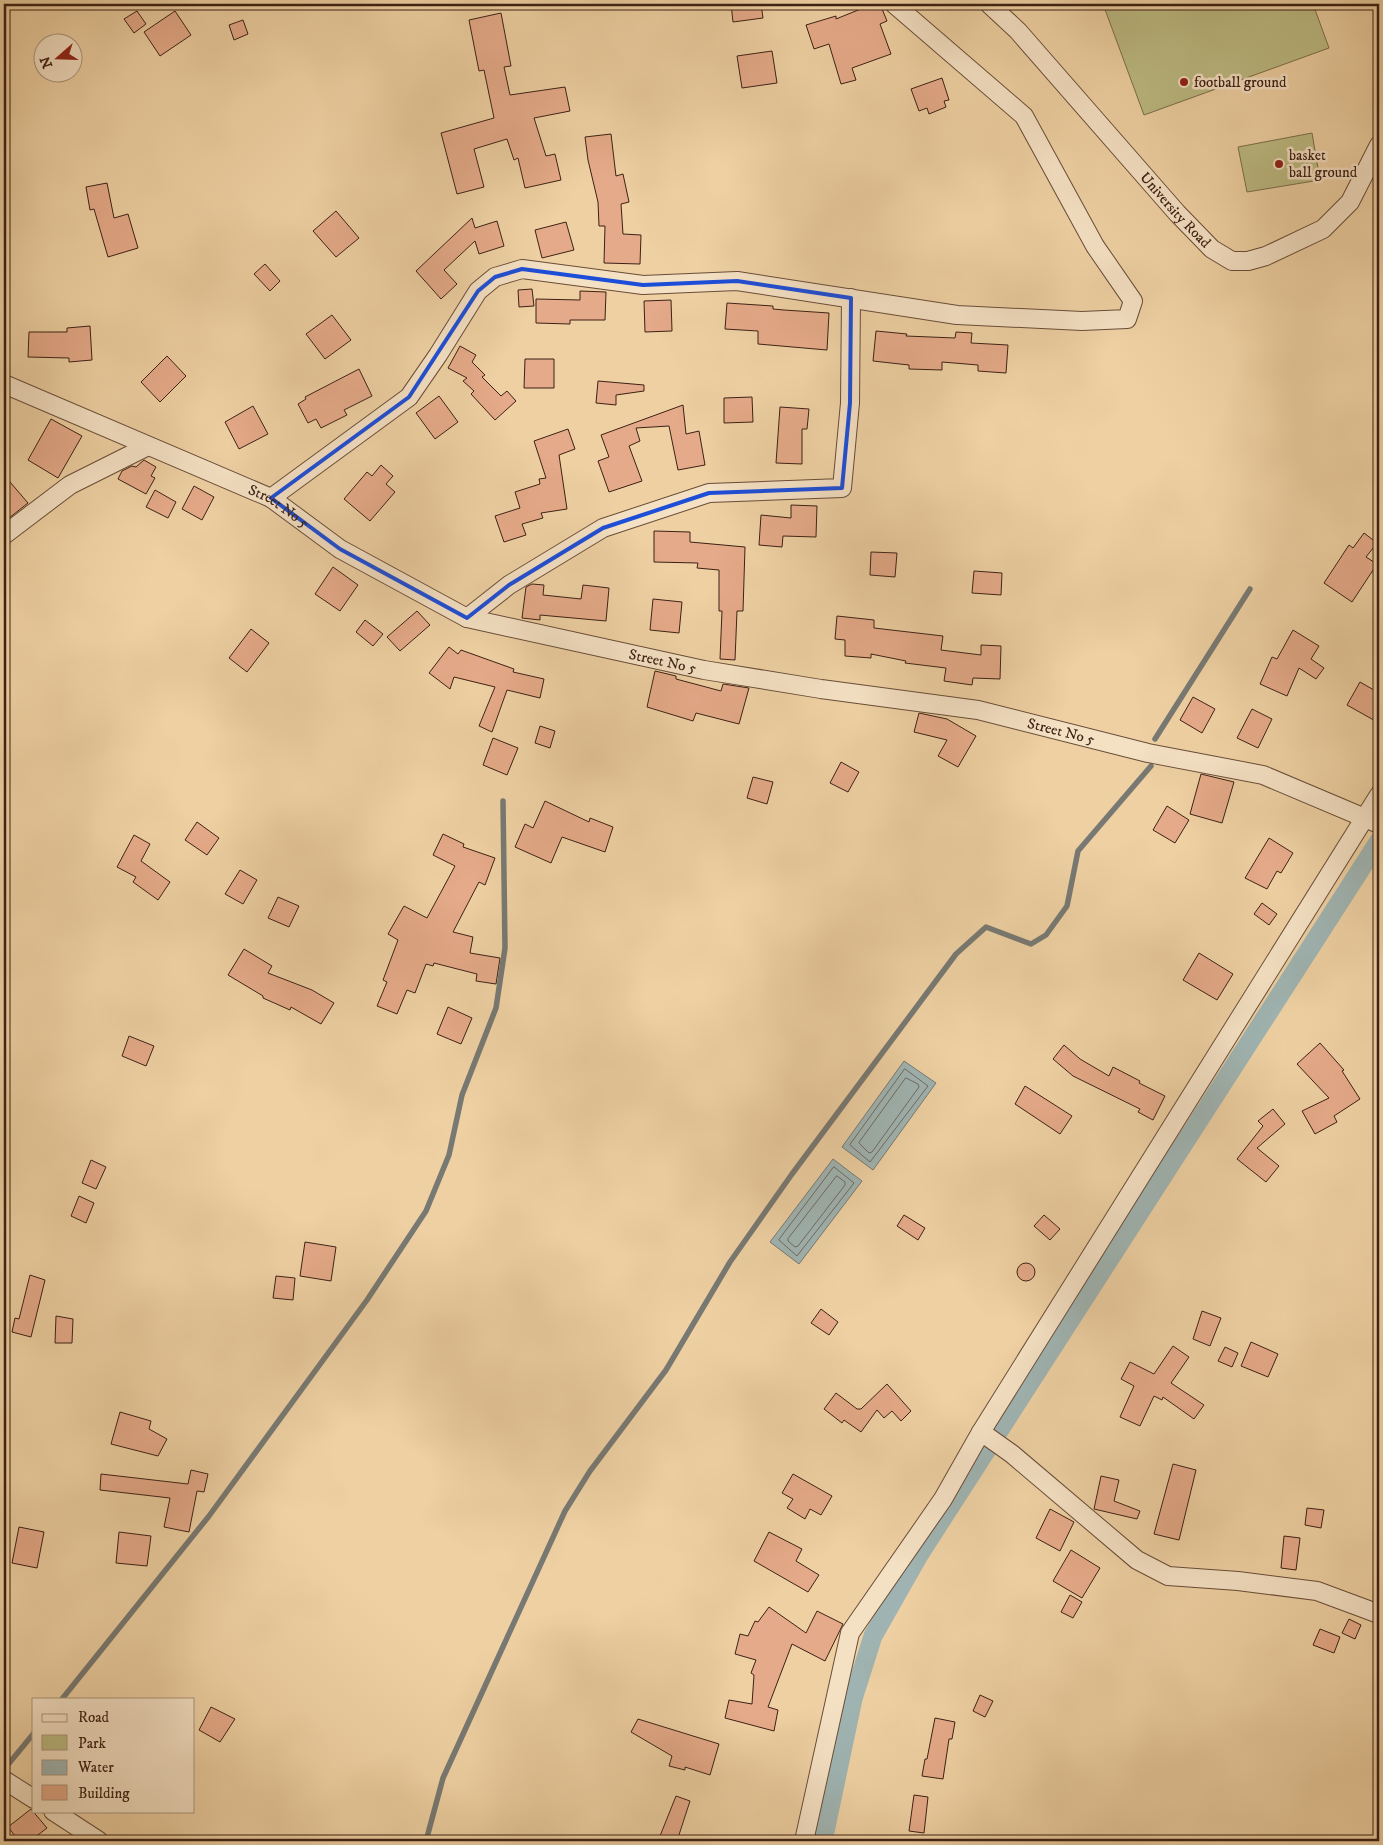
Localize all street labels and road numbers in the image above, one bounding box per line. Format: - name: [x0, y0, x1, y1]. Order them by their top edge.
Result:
- street label: University Road: [1136, 168, 1215, 252]
- street label: Street No 5: [245, 480, 313, 533]
- street label: Street No 5: [627, 644, 699, 678]
- street label: Street No 5: [1025, 713, 1097, 749]

